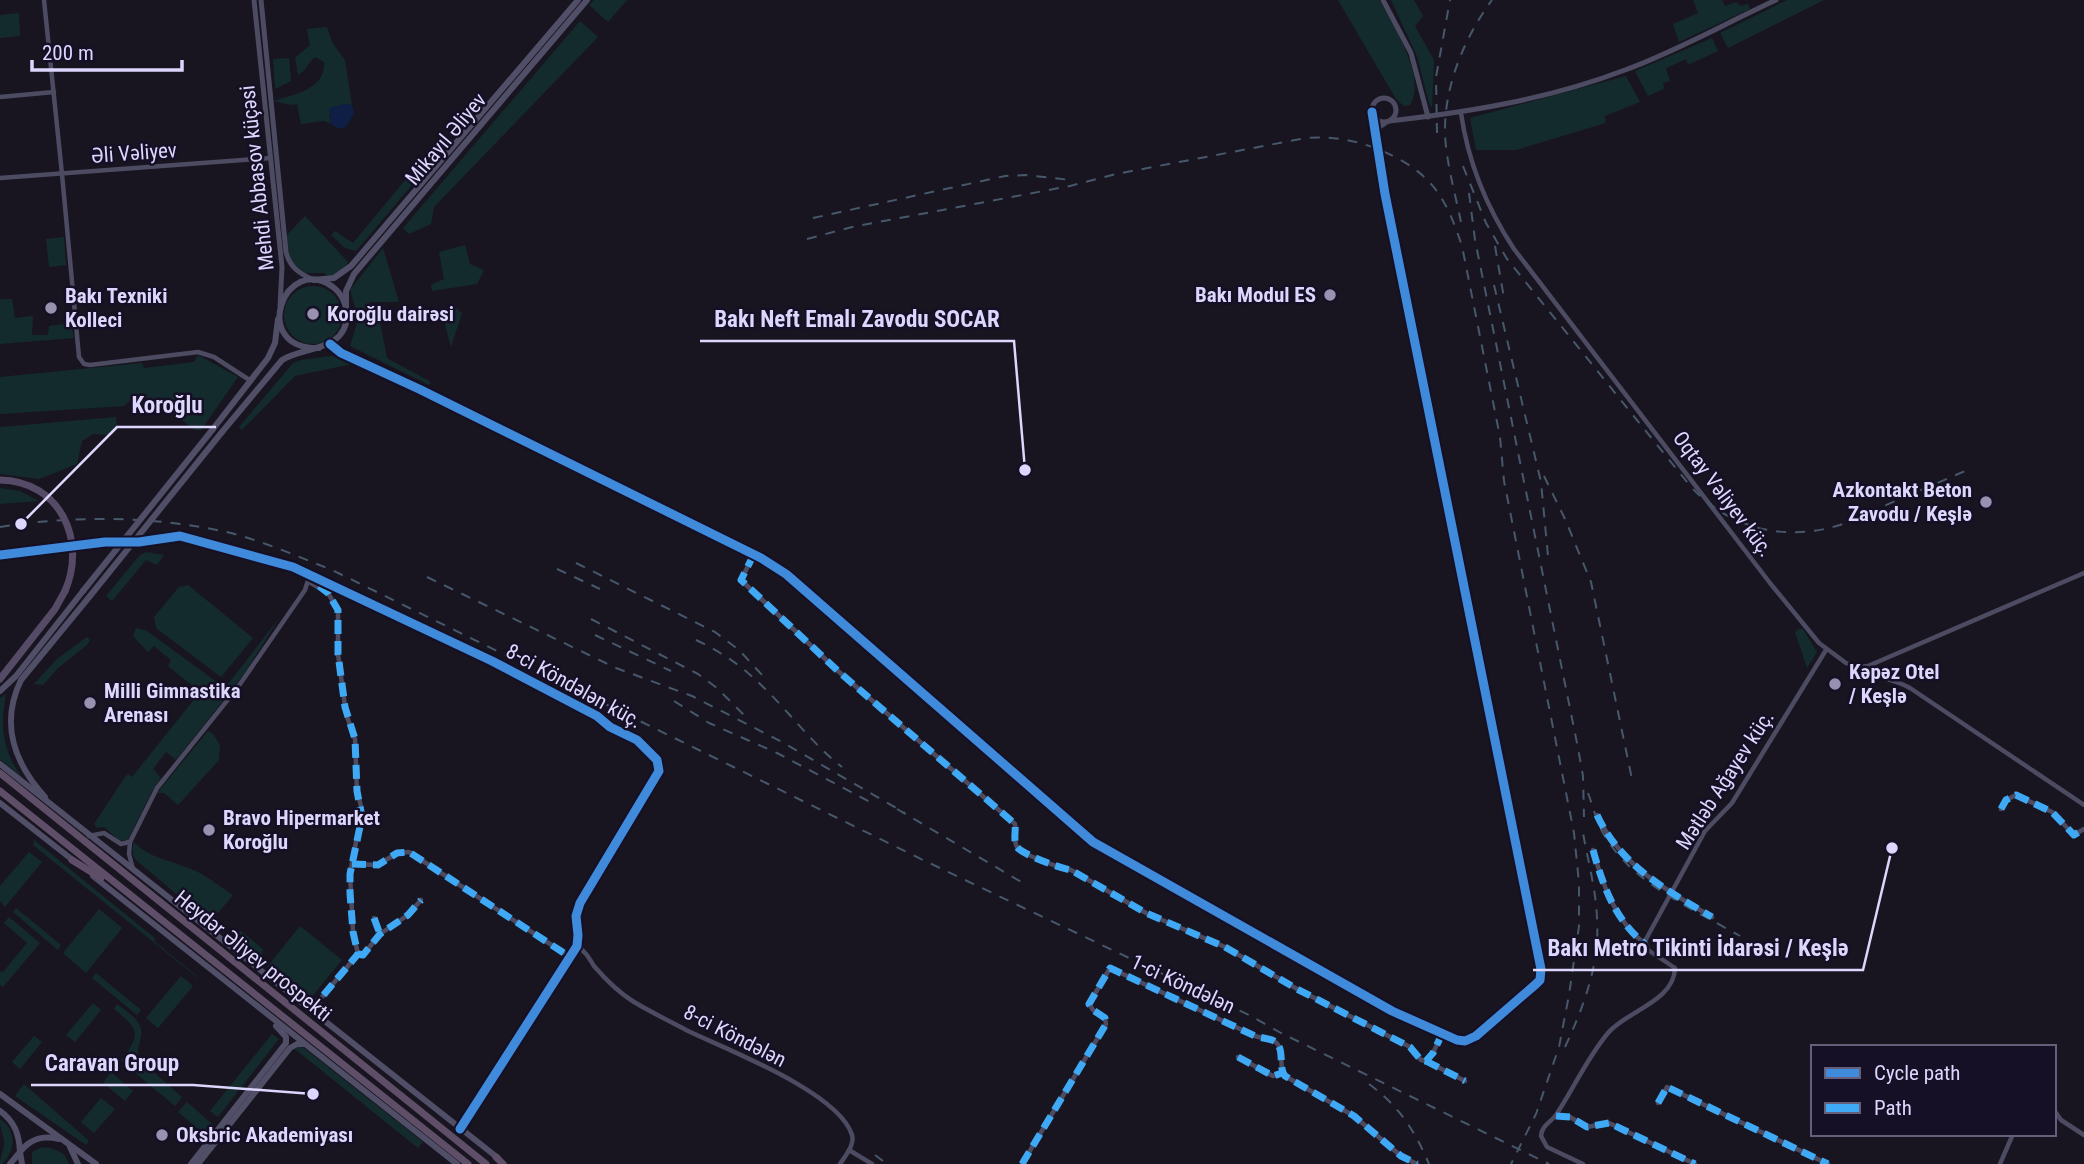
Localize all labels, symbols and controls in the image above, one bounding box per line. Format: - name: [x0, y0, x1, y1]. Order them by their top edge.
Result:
- scale bar: [32, 28, 182, 72]
- text: 200 m: [42, 41, 94, 65]
- street label: Mehdi Abbasov küçəsi: [235, 84, 279, 272]
- street label: Mikayıl Əliyev: [401, 88, 491, 190]
- street label: Əli Vəliyev: [91, 138, 177, 168]
- place label: Bakı Modul ES: [1195, 283, 1316, 307]
- place label: Bakı Texniki Kolleci: [65, 284, 167, 332]
- marker: Bakı Modul ES: [1322, 287, 1338, 303]
- callout: Bakı Neft Emalı Zavodu SOCAR: [700, 297, 1014, 341]
- marker: Bakı Texniki Kolleci: [43, 300, 59, 316]
- place label: Koroğlu dairəsi: [327, 302, 454, 326]
- marker: Koroğlu dairəsi: [305, 306, 321, 322]
- text: Bakı Neft Emalı Zavodu SOCAR: [714, 306, 1000, 333]
- callout: Koroğlu: [117, 383, 216, 427]
- text: Koroğlu: [131, 392, 203, 419]
- street label: Oqtay Vəliyev küç.: [1668, 426, 1778, 562]
- place label: Azkontakt Beton Zavodu / Keşlə: [1833, 478, 1972, 526]
- marker: Azkontakt Beton Zavodu / Keşlə: [1978, 494, 1994, 510]
- street label: 8-ci Köndələn küç.: [502, 639, 646, 733]
- place label: Kəpəz Otel / Keşlə: [1848, 660, 1939, 708]
- marker: Kəpəz Otel / Keşlə: [1827, 676, 1843, 692]
- place label: Milli Gimnastika Arenası: [104, 679, 241, 727]
- marker: Milli Gimnastika Arenası: [82, 695, 98, 711]
- street label: Mətləb Ağayev küç.: [1671, 706, 1779, 854]
- place label: Bravo Hipermarket Koroğlu: [223, 806, 380, 854]
- marker: Bravo Hipermarket Koroğlu: [201, 822, 217, 838]
- street label: Heydər Əliyev prospekti: [170, 885, 336, 1027]
- callout: Bakı Metro Tikinti İdarəsi / Keşlə: [1533, 926, 1863, 970]
- text: Bakı Metro Tikinti İdarəsi / Keşlə: [1547, 934, 1849, 962]
- street label: 1-ci Köndələn: [1127, 949, 1239, 1019]
- street label: 8-ci Köndələn: [680, 1000, 790, 1072]
- callout: Caravan Group: [31, 1041, 193, 1085]
- legend: [1811, 1045, 2056, 1136]
- text: Caravan Group: [45, 1050, 179, 1077]
- text: Cycle path: [1874, 1061, 1960, 1085]
- text: Path: [1874, 1096, 1912, 1120]
- place label: Oksbric Akademiyası: [176, 1123, 353, 1147]
- marker: Oksbric Akademiyası: [154, 1127, 170, 1143]

